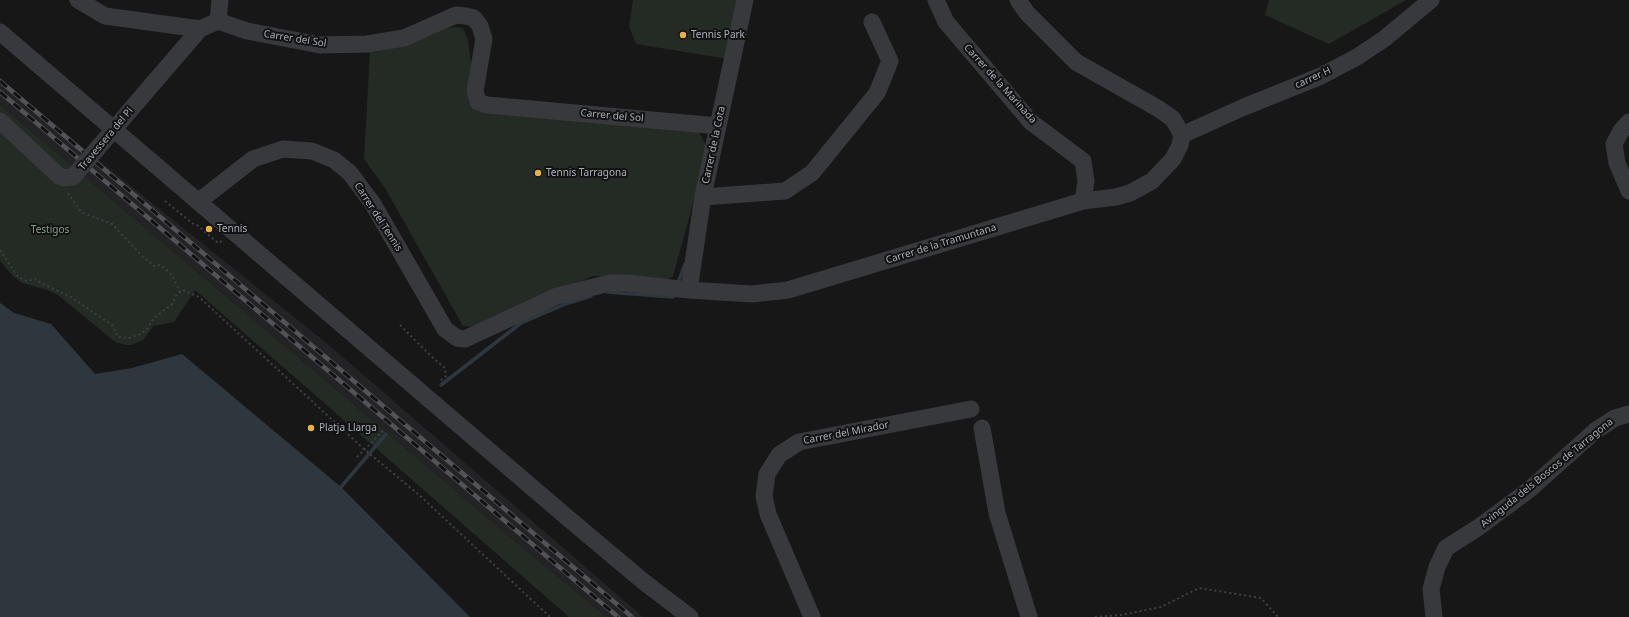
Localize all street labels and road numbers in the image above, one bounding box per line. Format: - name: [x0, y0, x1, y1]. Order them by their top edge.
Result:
- street label: Carrer del Sol: [263, 28, 327, 50]
- street label: Carrer de la Marinada: [961, 42, 1039, 126]
- street label: carrer H: [1293, 65, 1333, 91]
- street label: Travessera del Pi: [76, 105, 136, 173]
- street label: Carrer de la Cota: [700, 105, 728, 185]
- street label: Carrer del Sol: [580, 107, 644, 125]
- street label: Carrer del Tennis: [351, 180, 405, 254]
- street label: Carrer de la Tramuntana: [884, 221, 998, 267]
- street label: Avinguda dels Boscos de Tarragona: [1478, 416, 1616, 530]
- street label: Carrer del Mirador: [802, 419, 890, 447]

